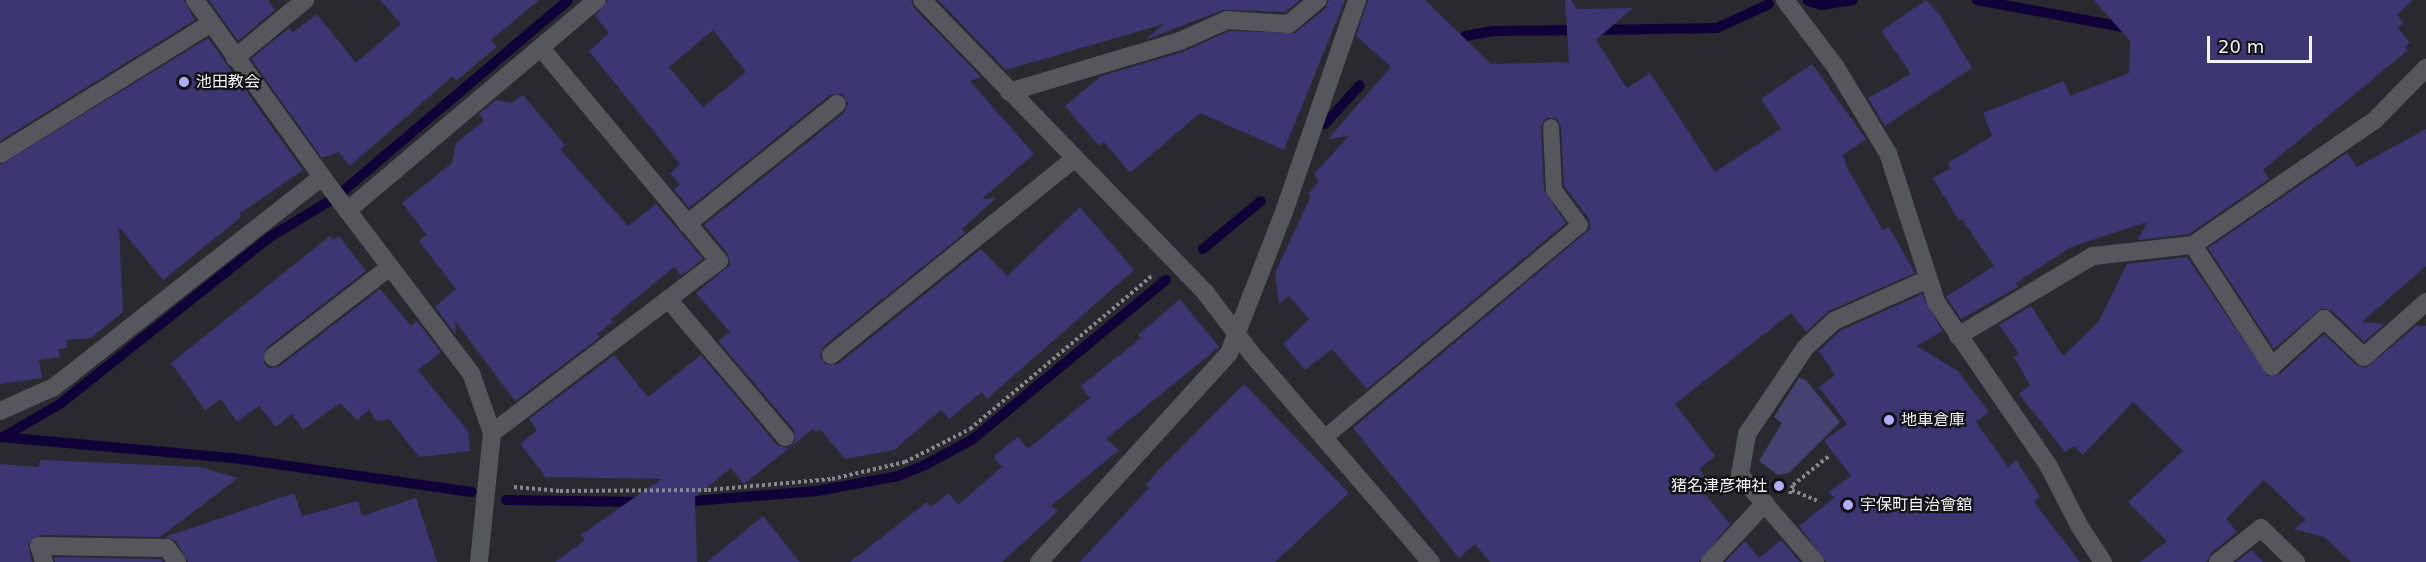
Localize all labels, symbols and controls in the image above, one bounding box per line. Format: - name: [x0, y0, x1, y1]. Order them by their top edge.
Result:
- scale bar: [2210, 24, 2315, 62]
- text: 20 m: [2218, 36, 2264, 57]
- place label: 池田教会: [196, 72, 260, 92]
- marker: 池田教会: [177, 75, 191, 89]
- place label: 地車倉庫: [1901, 410, 1965, 430]
- marker: 地車倉庫: [1882, 413, 1896, 427]
- place label: 猪名津彦神社: [1671, 476, 1767, 496]
- marker: 猪名津彦神社: [1772, 479, 1786, 493]
- place label: 宇保町自治會舘: [1860, 495, 1972, 515]
- marker: 宇保町自治會舘: [1841, 498, 1855, 512]

